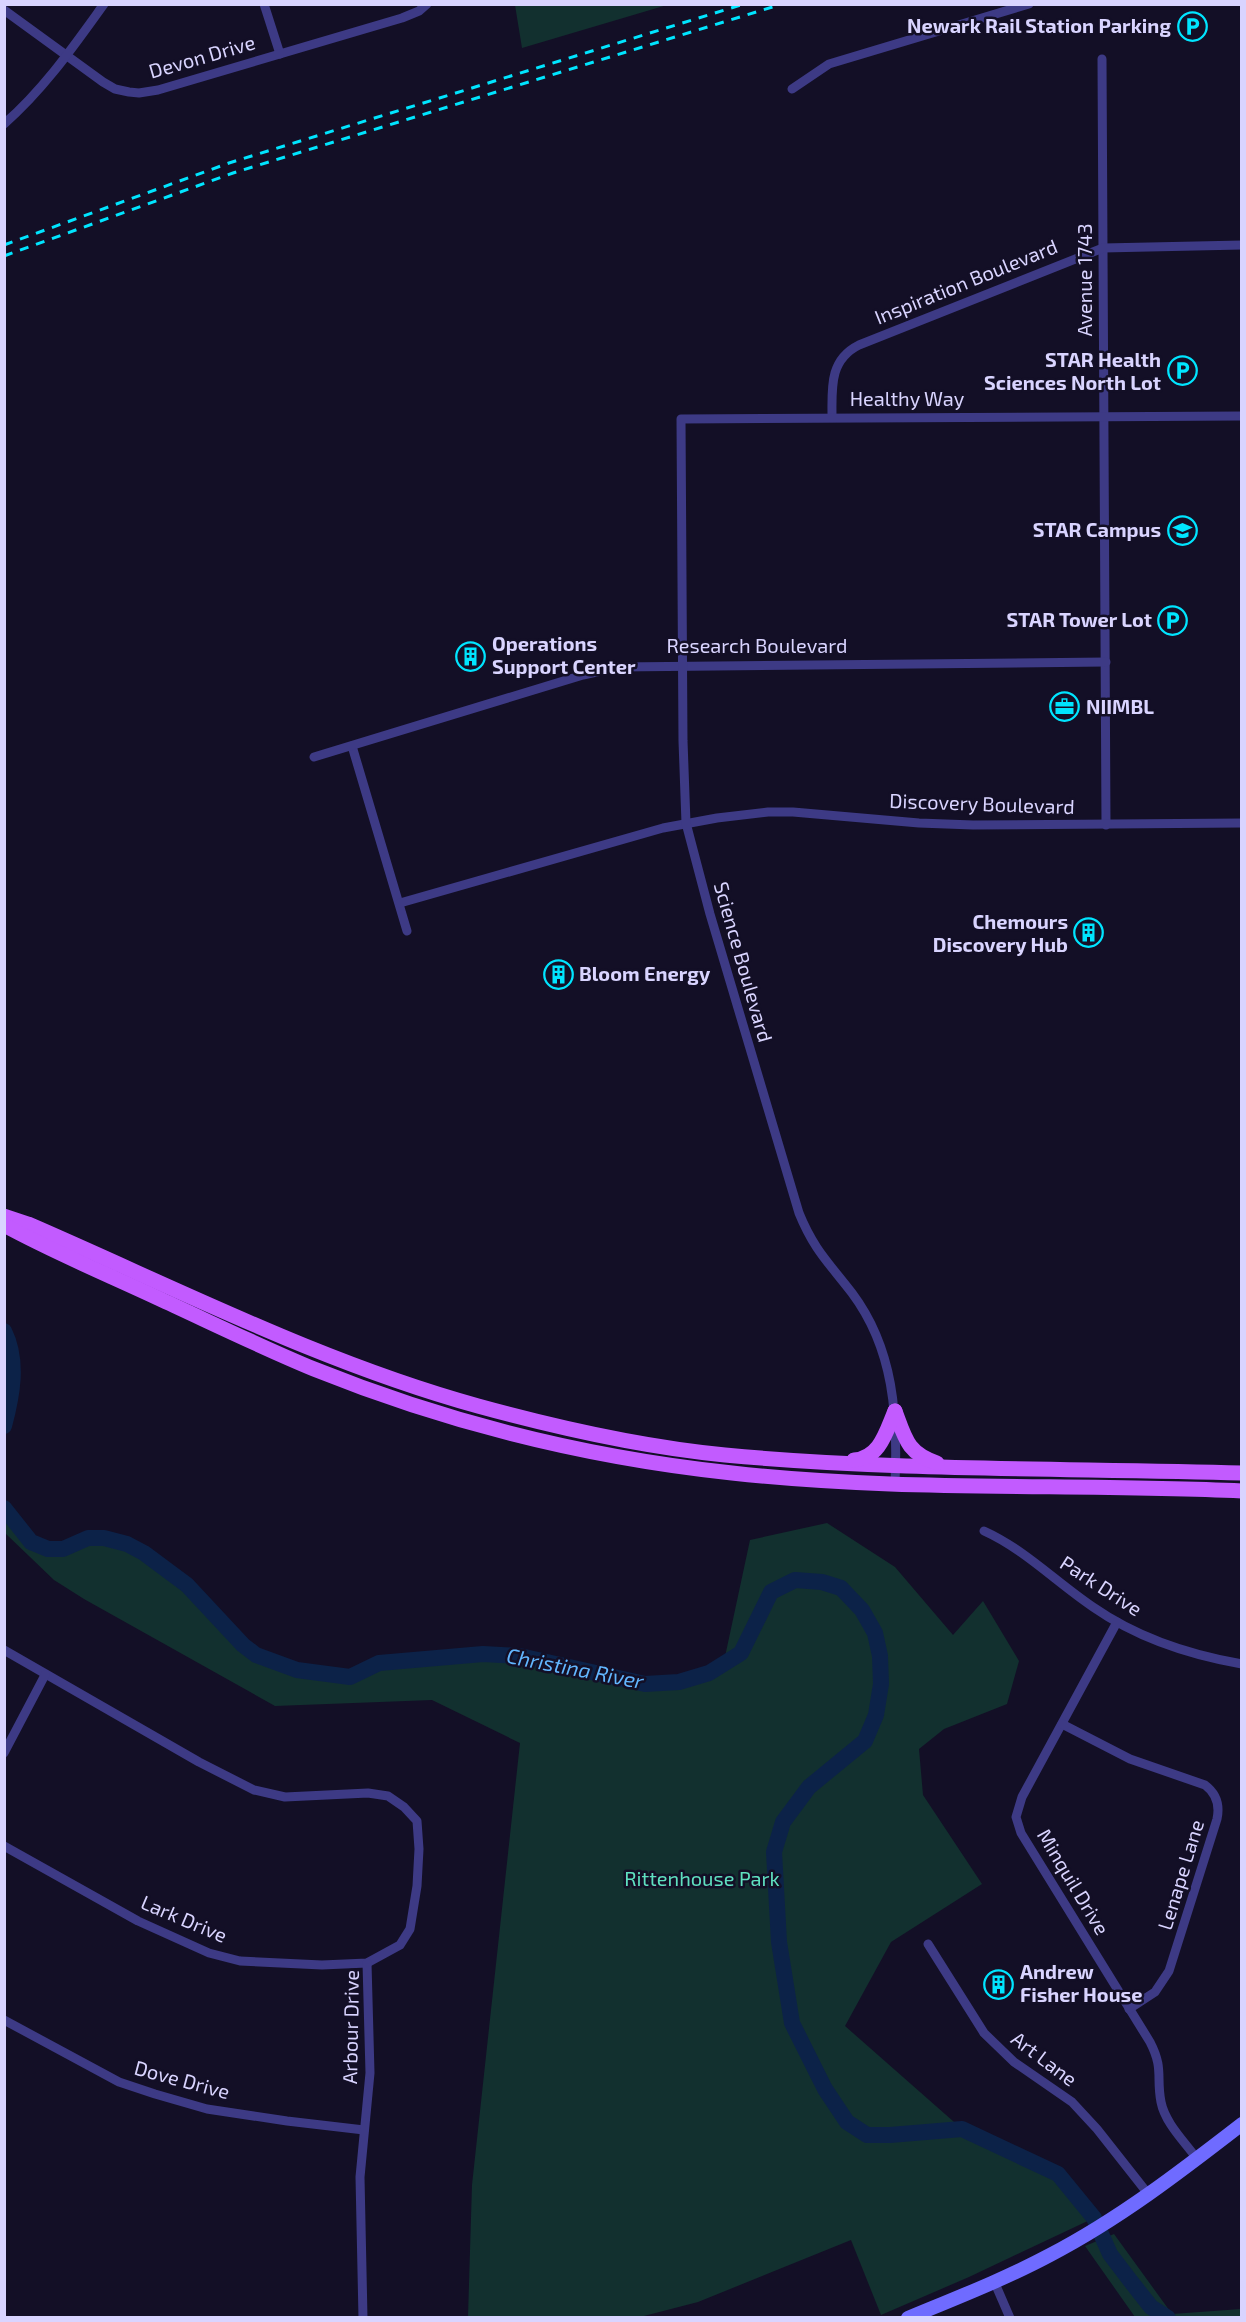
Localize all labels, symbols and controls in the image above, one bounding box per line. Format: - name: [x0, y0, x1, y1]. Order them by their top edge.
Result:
- parking icon: Newark Rail Station Parking: [1176, 10, 1208, 42]
- place label: Newark Rail Station Parking: [907, 13, 1171, 37]
- street label: Devon Drive: [146, 29, 258, 83]
- street label: Avenue 1743: [1072, 223, 1096, 337]
- street label: Inspiration Boulevard: [871, 233, 1061, 329]
- place label: STAR Health Sciences North Lot: [984, 347, 1161, 394]
- parking icon: STAR Health Sciences North Lot: [1166, 355, 1198, 387]
- street label: Healthy Way: [850, 386, 965, 410]
- school or university icon: STAR Campus: [1166, 514, 1198, 546]
- place label: STAR Campus: [1033, 517, 1161, 541]
- parking icon: STAR Tower Lot: [1157, 604, 1189, 636]
- place label: STAR Tower Lot: [1006, 607, 1152, 631]
- place label: Operations Support Center: [492, 631, 636, 678]
- street label: Research Boulevard: [666, 633, 848, 657]
- building icon: Operations Support Center: [455, 640, 487, 672]
- office icon: NIIMBL: [1049, 691, 1081, 723]
- place label: NIIMBL: [1086, 694, 1154, 718]
- street label: Discovery Boulevard: [889, 788, 1075, 818]
- street label: Science Boulevard: [710, 879, 778, 1045]
- place label: Chemours Discovery Hub: [933, 909, 1068, 957]
- building icon: Chemours Discovery Hub: [1073, 917, 1105, 949]
- building icon: Bloom Energy: [542, 958, 574, 990]
- place label: Bloom Energy: [579, 961, 711, 986]
- street label: Park Drive: [1056, 1550, 1147, 1620]
- water label: Christina River: [505, 1642, 647, 1693]
- street label: Lenape Lane: [1152, 1817, 1208, 1933]
- street label: Minquil Drive: [1033, 1824, 1115, 1939]
- park label: Rittenhouse Park: [624, 1866, 780, 1890]
- street label: Lark Drive: [138, 1889, 231, 1947]
- place label: Andrew Fisher House: [1020, 1959, 1142, 2006]
- building icon: Andrew Fisher House: [983, 1968, 1015, 2000]
- street label: Arbour Drive: [337, 1970, 363, 2084]
- street label: Art Lane: [1007, 2026, 1082, 2091]
- street label: Dove Drive: [132, 2055, 233, 2103]

